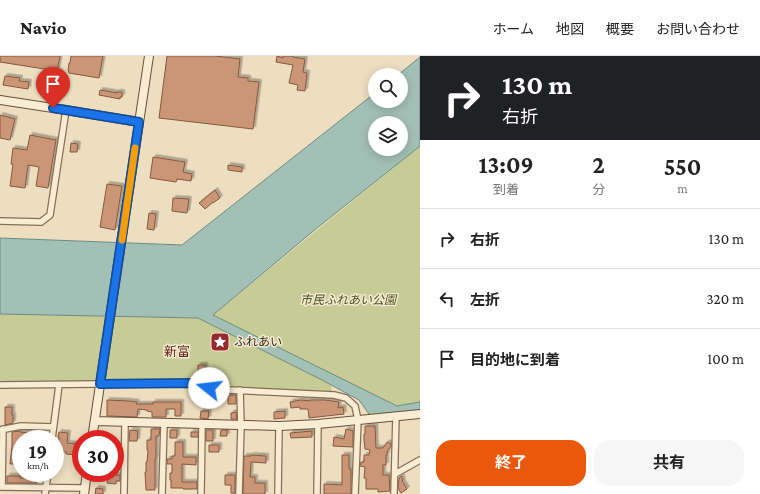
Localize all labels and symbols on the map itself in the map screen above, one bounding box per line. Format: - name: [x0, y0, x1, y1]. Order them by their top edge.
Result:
- pin: [36, 67, 70, 108]
- park label: 市民ふれあい公園: [300, 293, 398, 307]
- place icon: ふれあい: [209, 331, 231, 353]
- place label: ふれあい: [234, 335, 282, 349]
- district label: 新富: [164, 344, 190, 359]
- position arrow: [188, 367, 230, 409]
- speed limit sign: 30: [72, 430, 124, 482]

